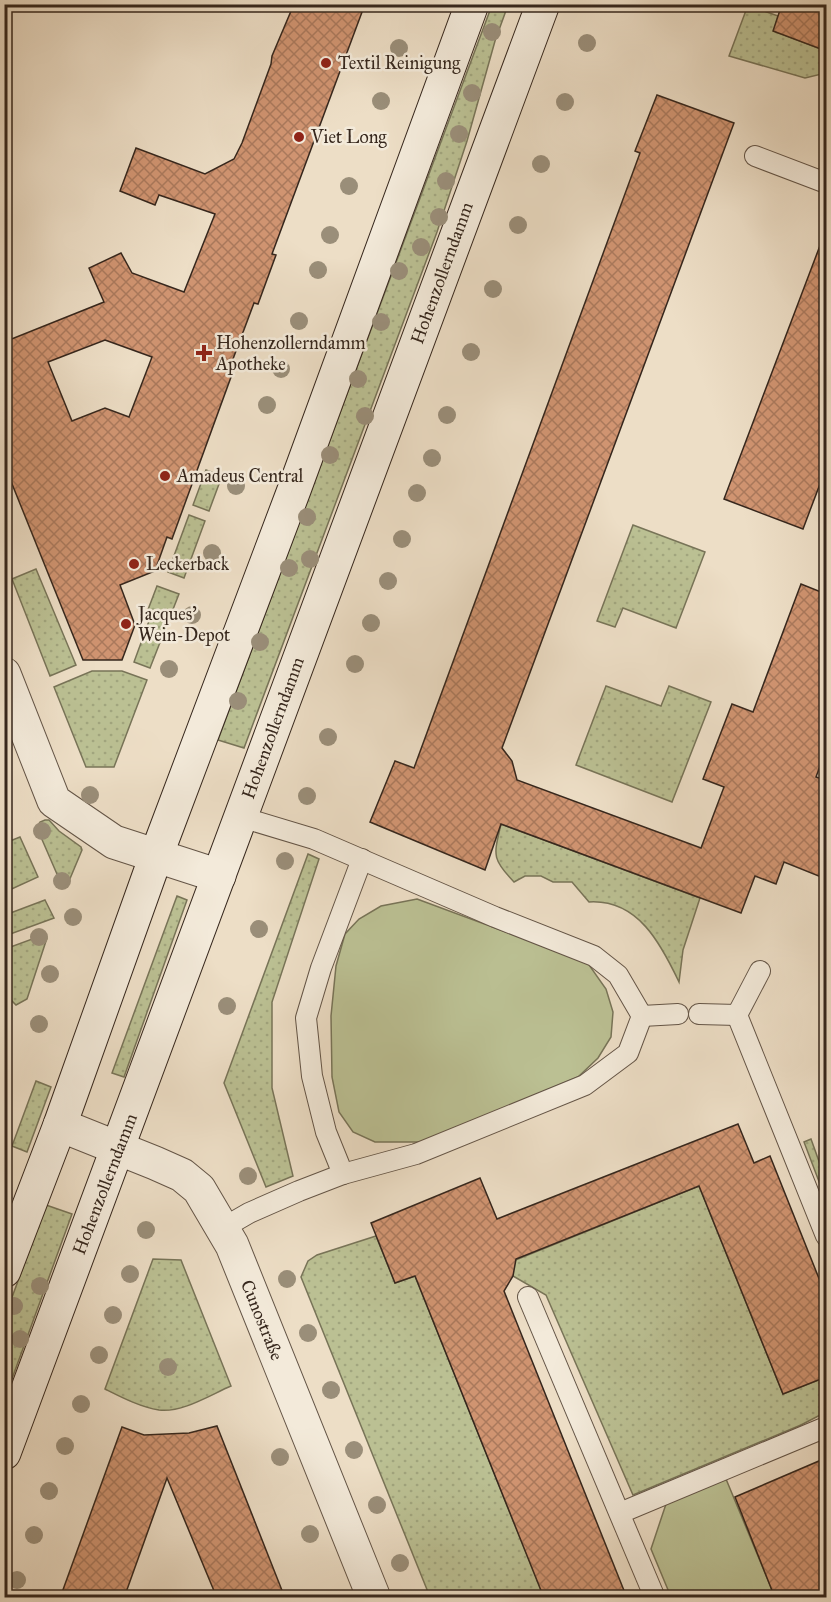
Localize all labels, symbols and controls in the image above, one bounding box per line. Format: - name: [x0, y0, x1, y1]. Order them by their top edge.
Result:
- place label: Textil Reinigung: [338, 52, 461, 75]
- marker: Textil Reinigung: [319, 56, 333, 70]
- place label: Viet Long: [310, 126, 387, 149]
- marker: Viet Long: [292, 130, 306, 144]
- street label: Hohenzollerndamm: [406, 199, 478, 347]
- place label: Hohenzollerndamm Apotheke: [215, 332, 366, 375]
- marker: Hohenzollerndamm Apotheke: [197, 346, 211, 360]
- place label: Amadeus Central: [176, 465, 304, 487]
- marker: Amadeus Central: [158, 469, 172, 483]
- place label: Leckerback: [146, 553, 230, 575]
- marker: Leckerback: [127, 557, 141, 571]
- place label: Jacques' Wein-Depot: [136, 603, 231, 646]
- marker: Jacques' Wein-Depot: [119, 617, 133, 631]
- street label: Hohenzollerndamm: [237, 654, 309, 802]
- street label: Hohenzollerndamm: [68, 1110, 142, 1258]
- street label: Cunostraße: [236, 1277, 288, 1363]

